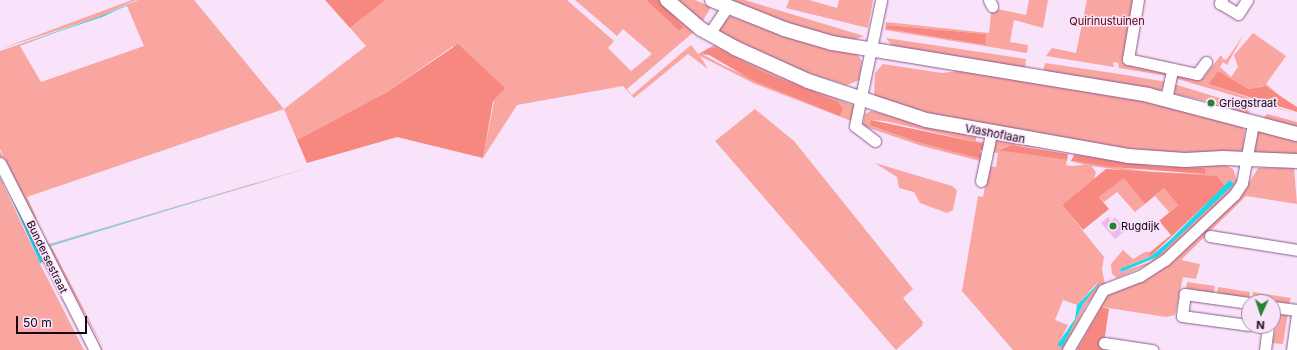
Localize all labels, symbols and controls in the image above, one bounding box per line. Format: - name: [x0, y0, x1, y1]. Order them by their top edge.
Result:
- park label: Quirinustuinen: [1069, 14, 1145, 28]
- place label: Griegstraat: [1219, 96, 1277, 110]
- marker: Griegstraat: [1206, 98, 1216, 108]
- street label: Vlashoflaan: [964, 122, 1026, 146]
- street label: Bundersestraat: [24, 219, 70, 295]
- place label: Rugdijk: [1121, 219, 1159, 233]
- marker: Rugdijk: [1108, 221, 1118, 231]
- north arrow: [1241, 294, 1281, 334]
- scale bar: [18, 308, 89, 334]
- text: 50 m: [23, 315, 52, 330]
- text: N: [1256, 318, 1265, 332]

